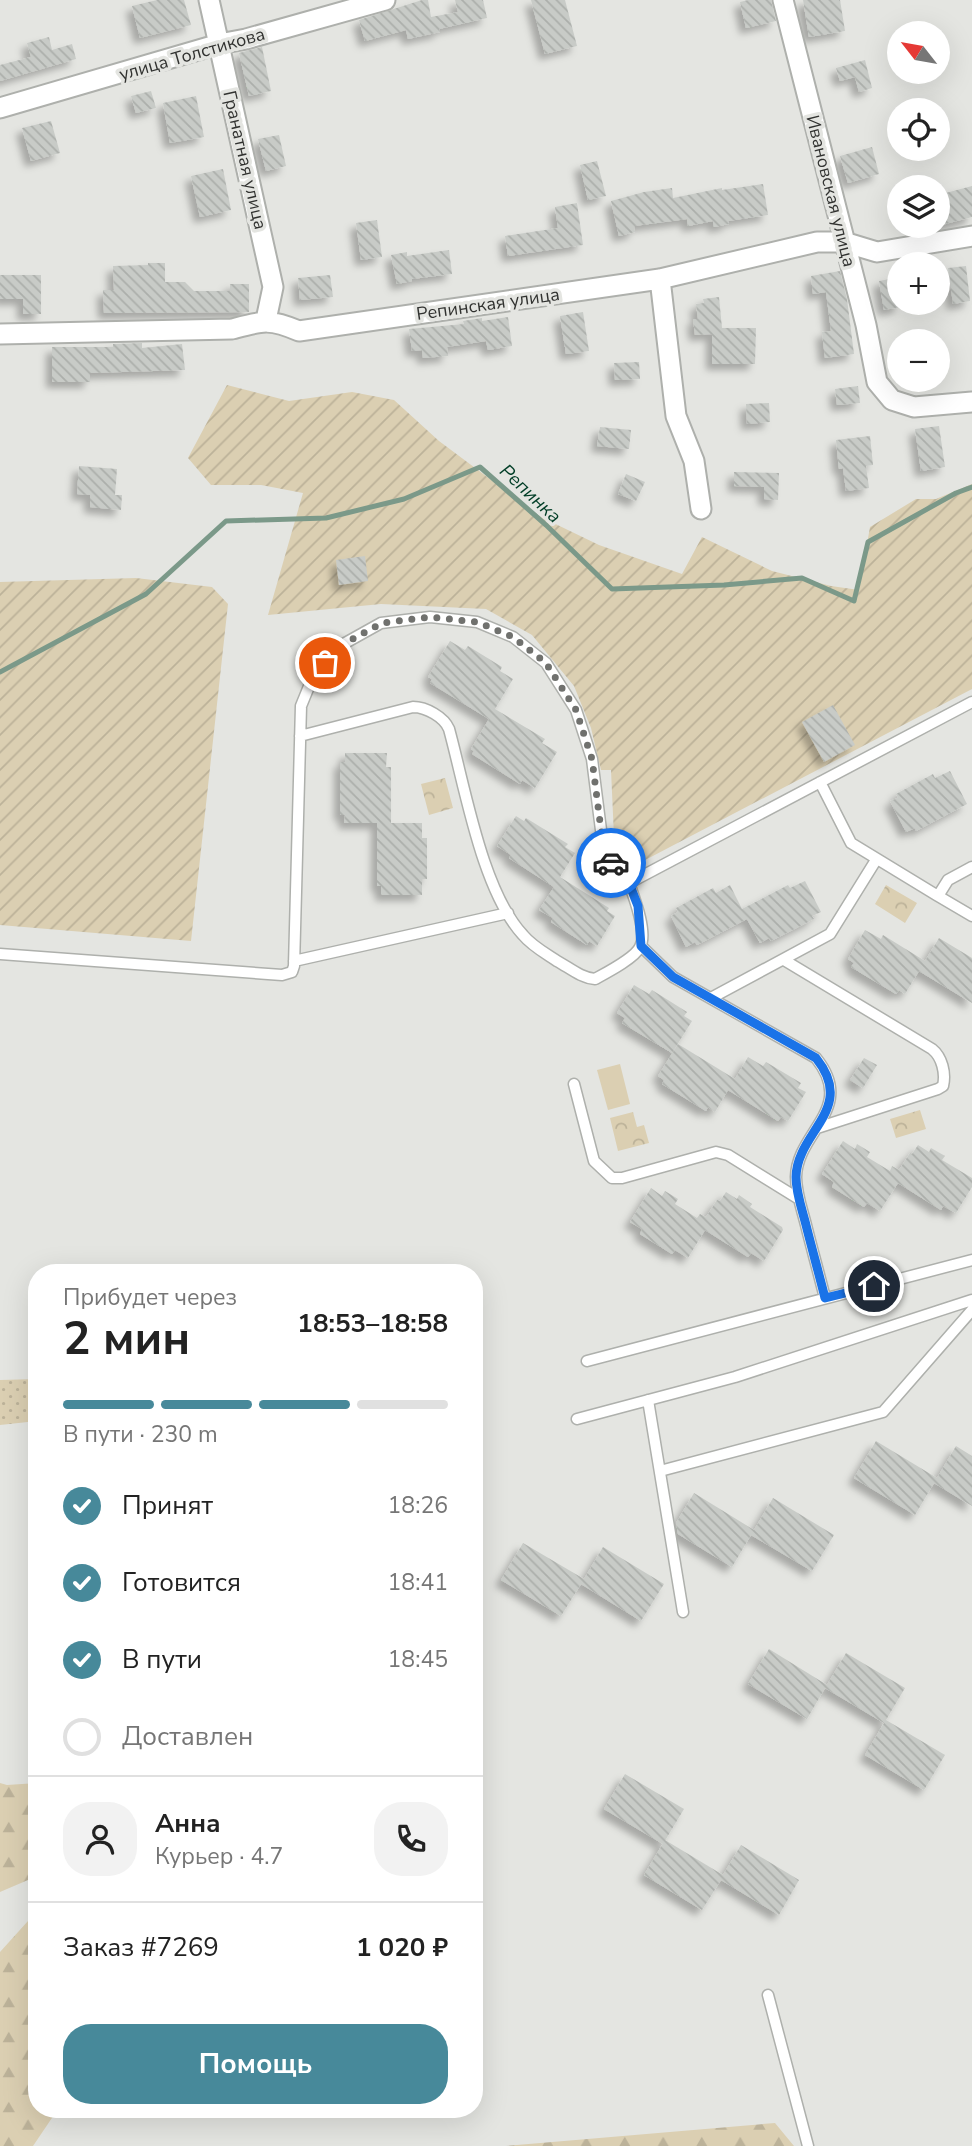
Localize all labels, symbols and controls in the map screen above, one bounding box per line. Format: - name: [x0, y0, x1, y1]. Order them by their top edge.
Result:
- north arrow: [887, 21, 950, 84]
- map controls: [887, 21, 950, 392]
- street label: улица Толстикова: [116, 22, 268, 86]
- street label: Гранатная улица: [217, 88, 273, 232]
- button: locate: [887, 98, 950, 161]
- street label: Ивановская улица: [801, 113, 861, 269]
- button: layers: [887, 175, 950, 238]
- button: +: [887, 252, 950, 315]
- street label: Репинская улица: [415, 282, 561, 326]
- button: −: [887, 329, 950, 392]
- water label: Репинка: [494, 458, 567, 529]
- pin: [295, 633, 355, 693]
- icon: bag: [306, 644, 344, 682]
- courier: [576, 828, 646, 898]
- icon: car: [592, 844, 630, 882]
- pin: [844, 1256, 904, 1316]
- icon: home: [855, 1267, 893, 1305]
- text: Прибудет через: [63, 1282, 237, 1313]
- text: 18:53–18:58: [297, 1306, 448, 1341]
- text: 2 мин: [63, 1307, 190, 1370]
- text: В пути · 230 m: [63, 1419, 218, 1450]
- icon: check: [63, 1487, 101, 1525]
- text: Принят: [122, 1488, 213, 1523]
- text: 18:26: [388, 1490, 448, 1521]
- icon: check: [63, 1564, 101, 1602]
- text: Готовится: [122, 1565, 241, 1600]
- text: 18:41: [388, 1567, 448, 1598]
- icon: check: [63, 1641, 101, 1679]
- text: В пути: [122, 1642, 202, 1677]
- text: 18:45: [388, 1644, 448, 1675]
- text: Доставлен: [122, 1719, 253, 1754]
- button: person: [63, 1802, 137, 1876]
- button: phone: [374, 1802, 448, 1876]
- text: Анна: [155, 1806, 221, 1841]
- text: Курьер · 4.7: [155, 1841, 283, 1872]
- text: Заказ #7269: [63, 1930, 219, 1965]
- text: 1 020 ₽: [356, 1930, 448, 1965]
- button: Помощь: [63, 2024, 448, 2104]

